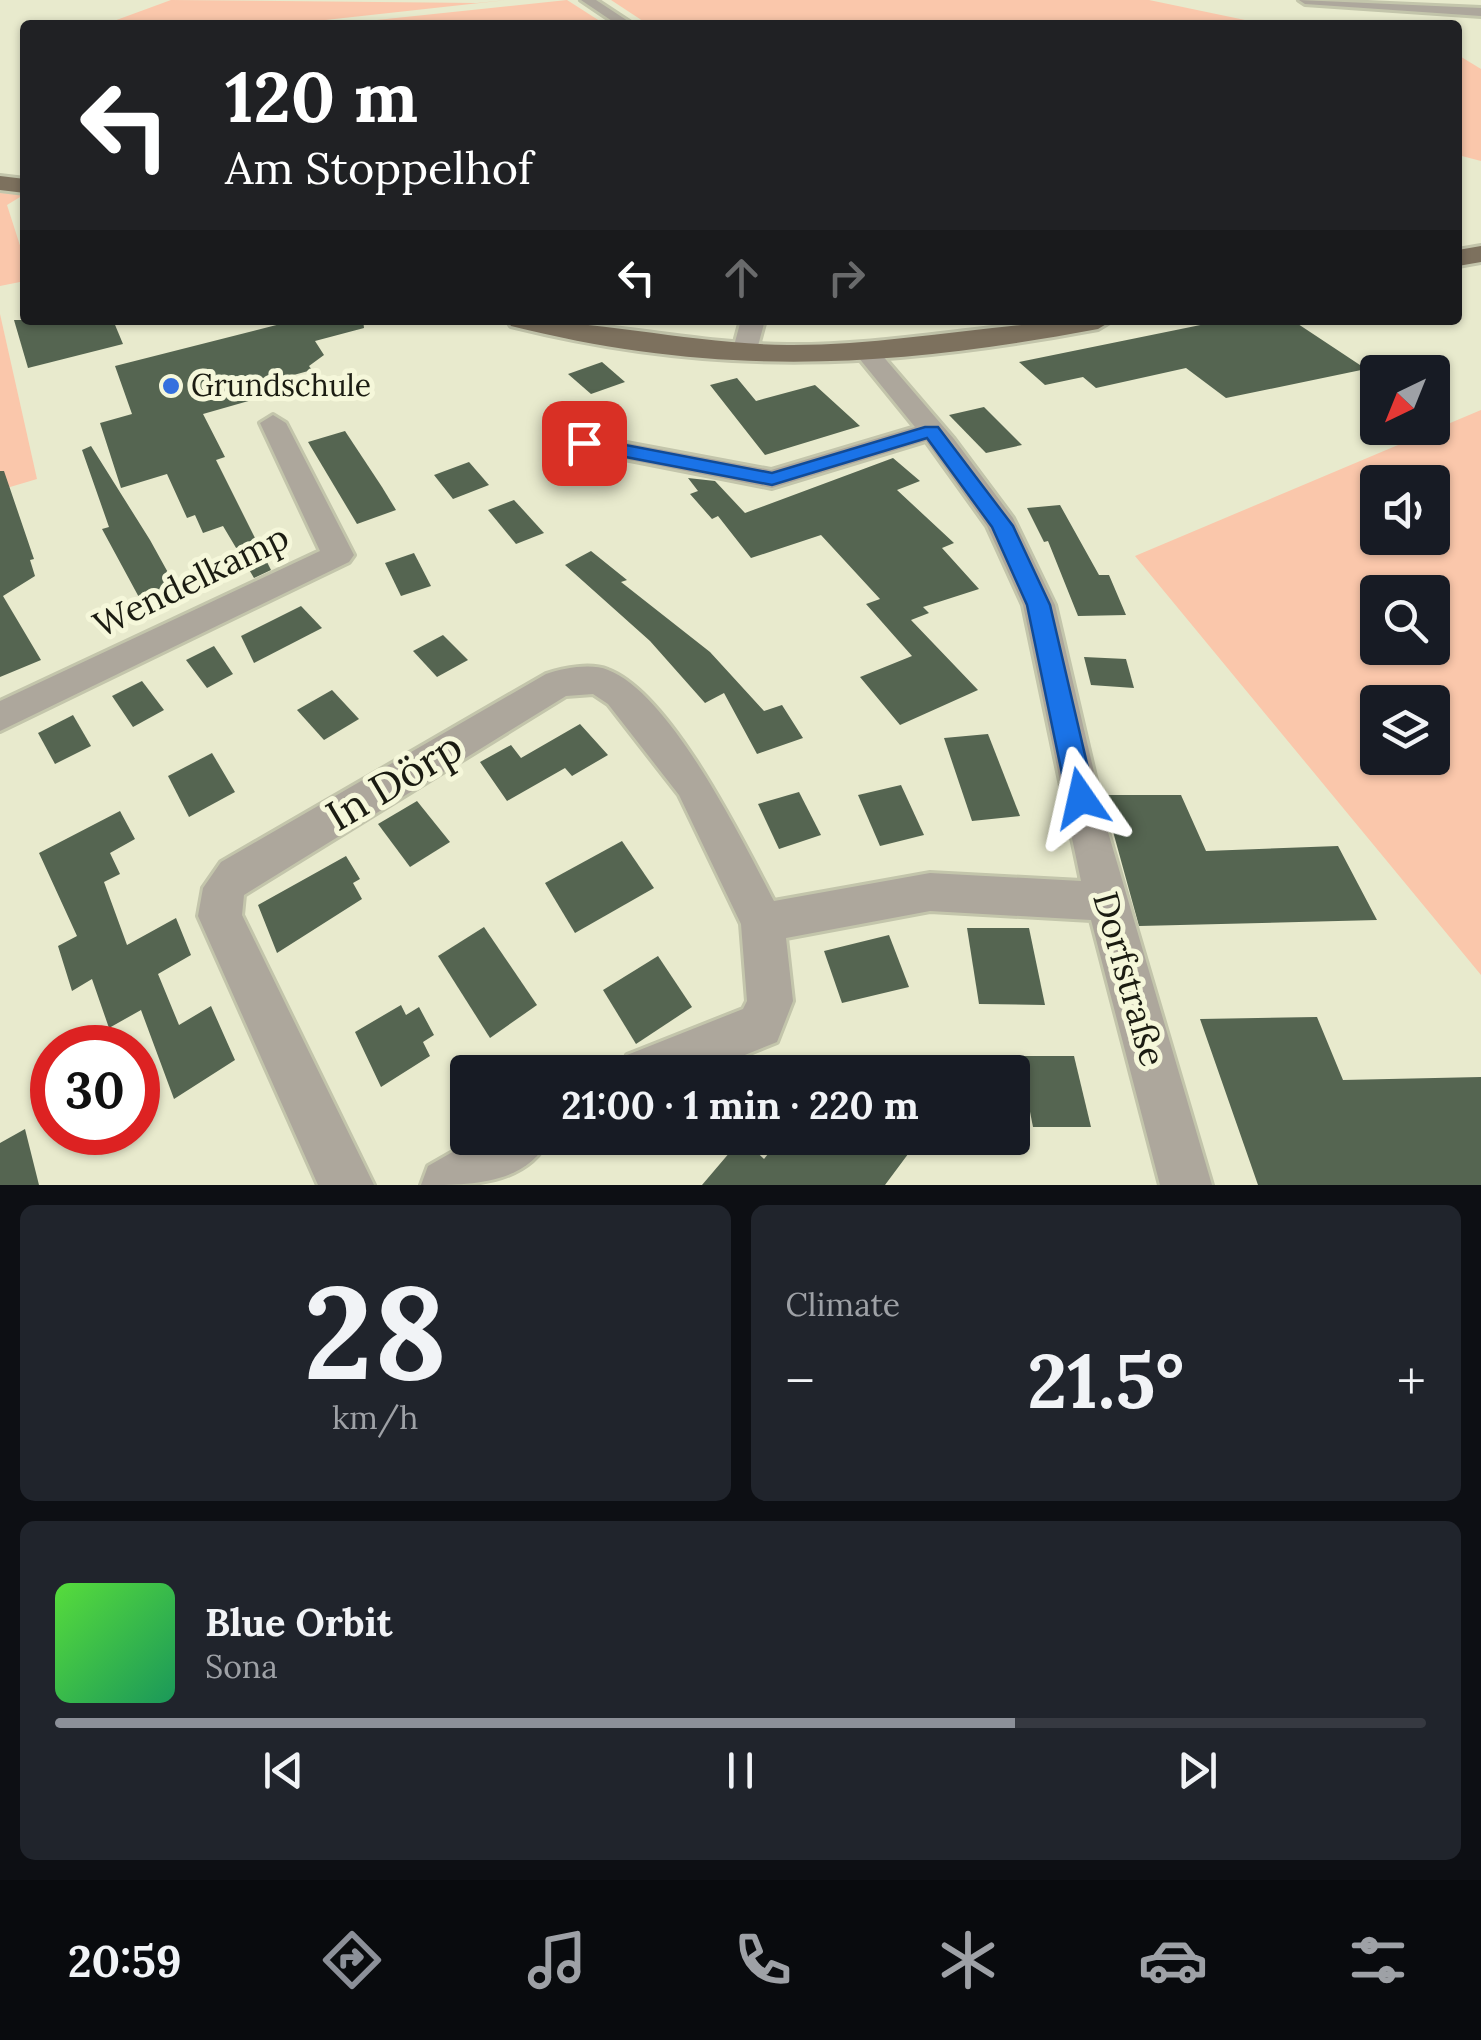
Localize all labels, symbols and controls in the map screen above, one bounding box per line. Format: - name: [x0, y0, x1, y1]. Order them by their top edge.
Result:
- text: 120 m: [225, 52, 418, 141]
- icon: left: [60, 60, 190, 190]
- text: Am Stoppelhof: [225, 139, 533, 196]
- icon: left: [609, 250, 664, 305]
- icon: ahead: [714, 250, 769, 305]
- icon: right: [819, 250, 874, 305]
- north arrow: [1360, 355, 1450, 445]
- map controls: [1360, 355, 1450, 775]
- place label: Grundschule: [191, 366, 371, 404]
- marker: Grundschule: [160, 375, 182, 397]
- pin: [542, 401, 627, 486]
- icon: arrive: [557, 416, 612, 471]
- button: sound: [1360, 465, 1450, 555]
- street label: Wendelkamp: [86, 514, 296, 647]
- button: search: [1360, 575, 1450, 665]
- button: layers: [1360, 685, 1450, 775]
- street label: In Dörp: [316, 719, 472, 843]
- position arrow: [1029, 746, 1133, 850]
- street label: Dorfstraße: [1083, 887, 1176, 1071]
- speed limit sign: 30: [30, 1025, 160, 1155]
- text: 21:00 · 1 min · 220 m: [561, 1081, 919, 1129]
- text: 28: [303, 1248, 447, 1415]
- text: Climate: [786, 1284, 900, 1325]
- text: 21.5°: [1027, 1333, 1184, 1429]
- text: −: [786, 1346, 815, 1416]
- text: +: [1397, 1346, 1426, 1416]
- text: km/h: [332, 1397, 418, 1438]
- text: Blue Orbit: [205, 1598, 392, 1646]
- text: Sona: [205, 1646, 278, 1687]
- icon: previous: [256, 1743, 311, 1798]
- icon: pause: [713, 1743, 768, 1798]
- icon: next: [1170, 1743, 1225, 1798]
- icon: directions: [317, 1925, 387, 1995]
- icon: music: [522, 1925, 592, 1995]
- icon: phone: [728, 1925, 798, 1995]
- icon: climate: [933, 1925, 1003, 1995]
- icon: car: [1138, 1925, 1208, 1995]
- icon: filters: [1343, 1925, 1413, 1995]
- text: 20:59: [68, 1932, 182, 1989]

